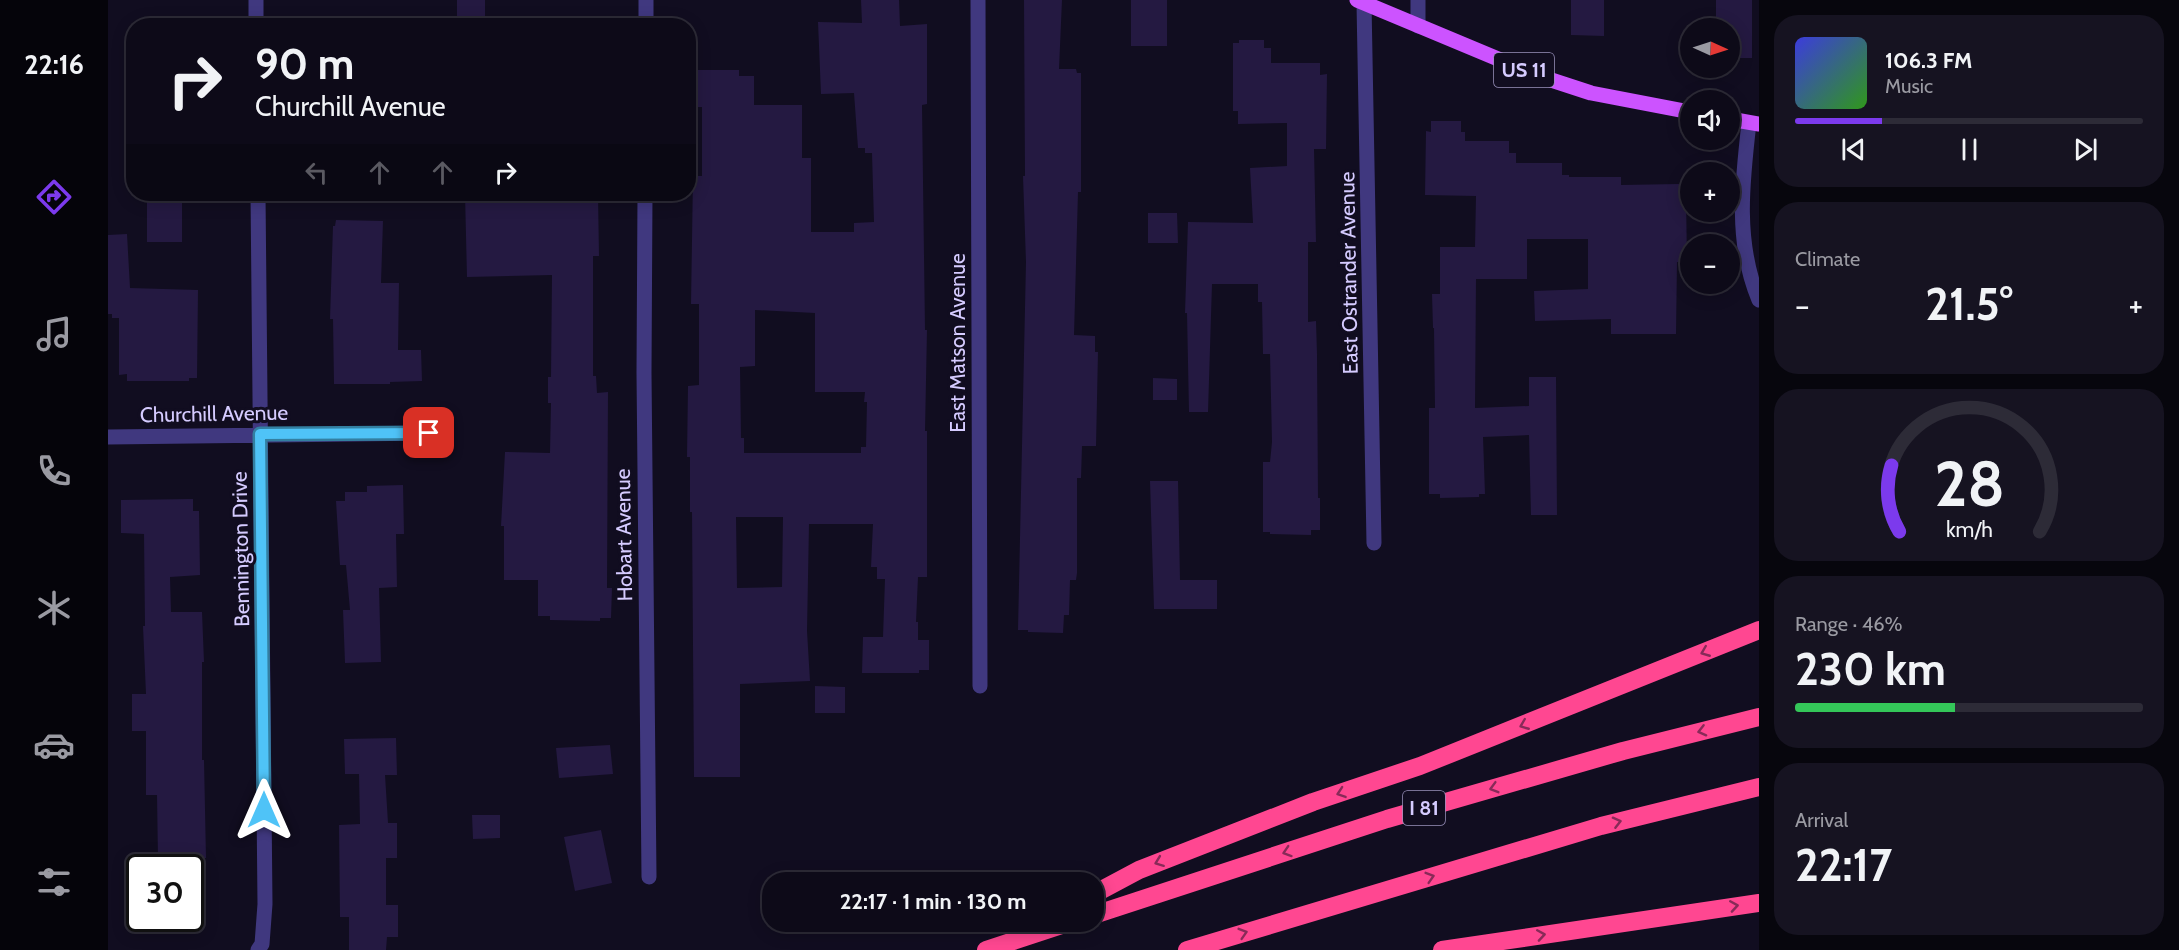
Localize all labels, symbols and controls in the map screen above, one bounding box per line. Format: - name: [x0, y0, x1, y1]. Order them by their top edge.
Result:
- north arrow: [1680, 18, 1740, 78]
- map controls: [1680, 18, 1740, 294]
- text: 90 m: [255, 38, 354, 90]
- icon: right: [156, 42, 234, 120]
- text: 106.3 FM: [1885, 47, 1972, 74]
- text: 22:16: [24, 48, 84, 81]
- road number: US 11: [1494, 53, 1554, 87]
- text: Music: [1885, 74, 1933, 98]
- text: Churchill Avenue: [255, 90, 446, 123]
- button: sound: [1680, 90, 1740, 150]
- icon: previous: [1837, 133, 1870, 166]
- icon: pause: [1953, 133, 1986, 166]
- icon: next: [2069, 133, 2102, 166]
- icon: left: [300, 156, 333, 189]
- icon: ahead: [363, 156, 396, 189]
- icon: ahead: [426, 156, 459, 189]
- icon: right: [489, 156, 522, 189]
- button: +: [1680, 162, 1740, 222]
- street label: East Ostrander Avenue: [1334, 171, 1363, 375]
- icon: directions: [33, 176, 75, 218]
- button: −: [1680, 234, 1740, 294]
- text: Climate: [1795, 247, 1860, 271]
- street label: East Matson Avenue: [945, 253, 970, 433]
- text: 21.5°: [1925, 277, 2013, 331]
- text: −: [1795, 285, 1810, 325]
- text: +: [2128, 285, 2143, 325]
- icon: music: [33, 313, 75, 355]
- street label: Churchill Avenue: [140, 400, 289, 427]
- pin: [403, 407, 454, 458]
- icon: arrive: [412, 416, 445, 449]
- text: 28: [1934, 446, 2004, 522]
- icon: phone: [33, 450, 75, 492]
- street label: Hobart Avenue: [610, 468, 637, 602]
- street label: Bennington Drive: [227, 471, 254, 627]
- text: km/h: [1946, 516, 1992, 542]
- icon: climate: [33, 587, 75, 629]
- text: Range · 46%: [1795, 612, 1903, 636]
- text: 230 km: [1795, 642, 1946, 696]
- one-way arrow: [1700, 645, 1711, 657]
- one-way arrow: [1519, 717, 1529, 730]
- icon: car: [33, 724, 75, 766]
- one-way arrow: [1697, 724, 1707, 737]
- position arrow: [232, 778, 296, 842]
- one-way arrow: [1489, 781, 1500, 793]
- one-way arrow: [1336, 785, 1347, 798]
- road number: I 81: [1403, 791, 1445, 825]
- text: Arrival: [1795, 808, 1848, 832]
- one-way arrow: [1612, 817, 1622, 830]
- text: 22:17: [1795, 838, 1892, 892]
- one-way arrow: [1282, 844, 1293, 857]
- speed limit sign: 30: [126, 854, 204, 932]
- one-way arrow: [1154, 855, 1165, 868]
- icon: filters: [33, 861, 75, 903]
- one-way arrow: [1424, 872, 1435, 884]
- text: 22:17 · 1 min · 130 m: [840, 888, 1026, 915]
- one-way arrow: [1730, 901, 1739, 913]
- one-way arrow: [1237, 928, 1248, 940]
- one-way arrow: [1537, 930, 1546, 942]

